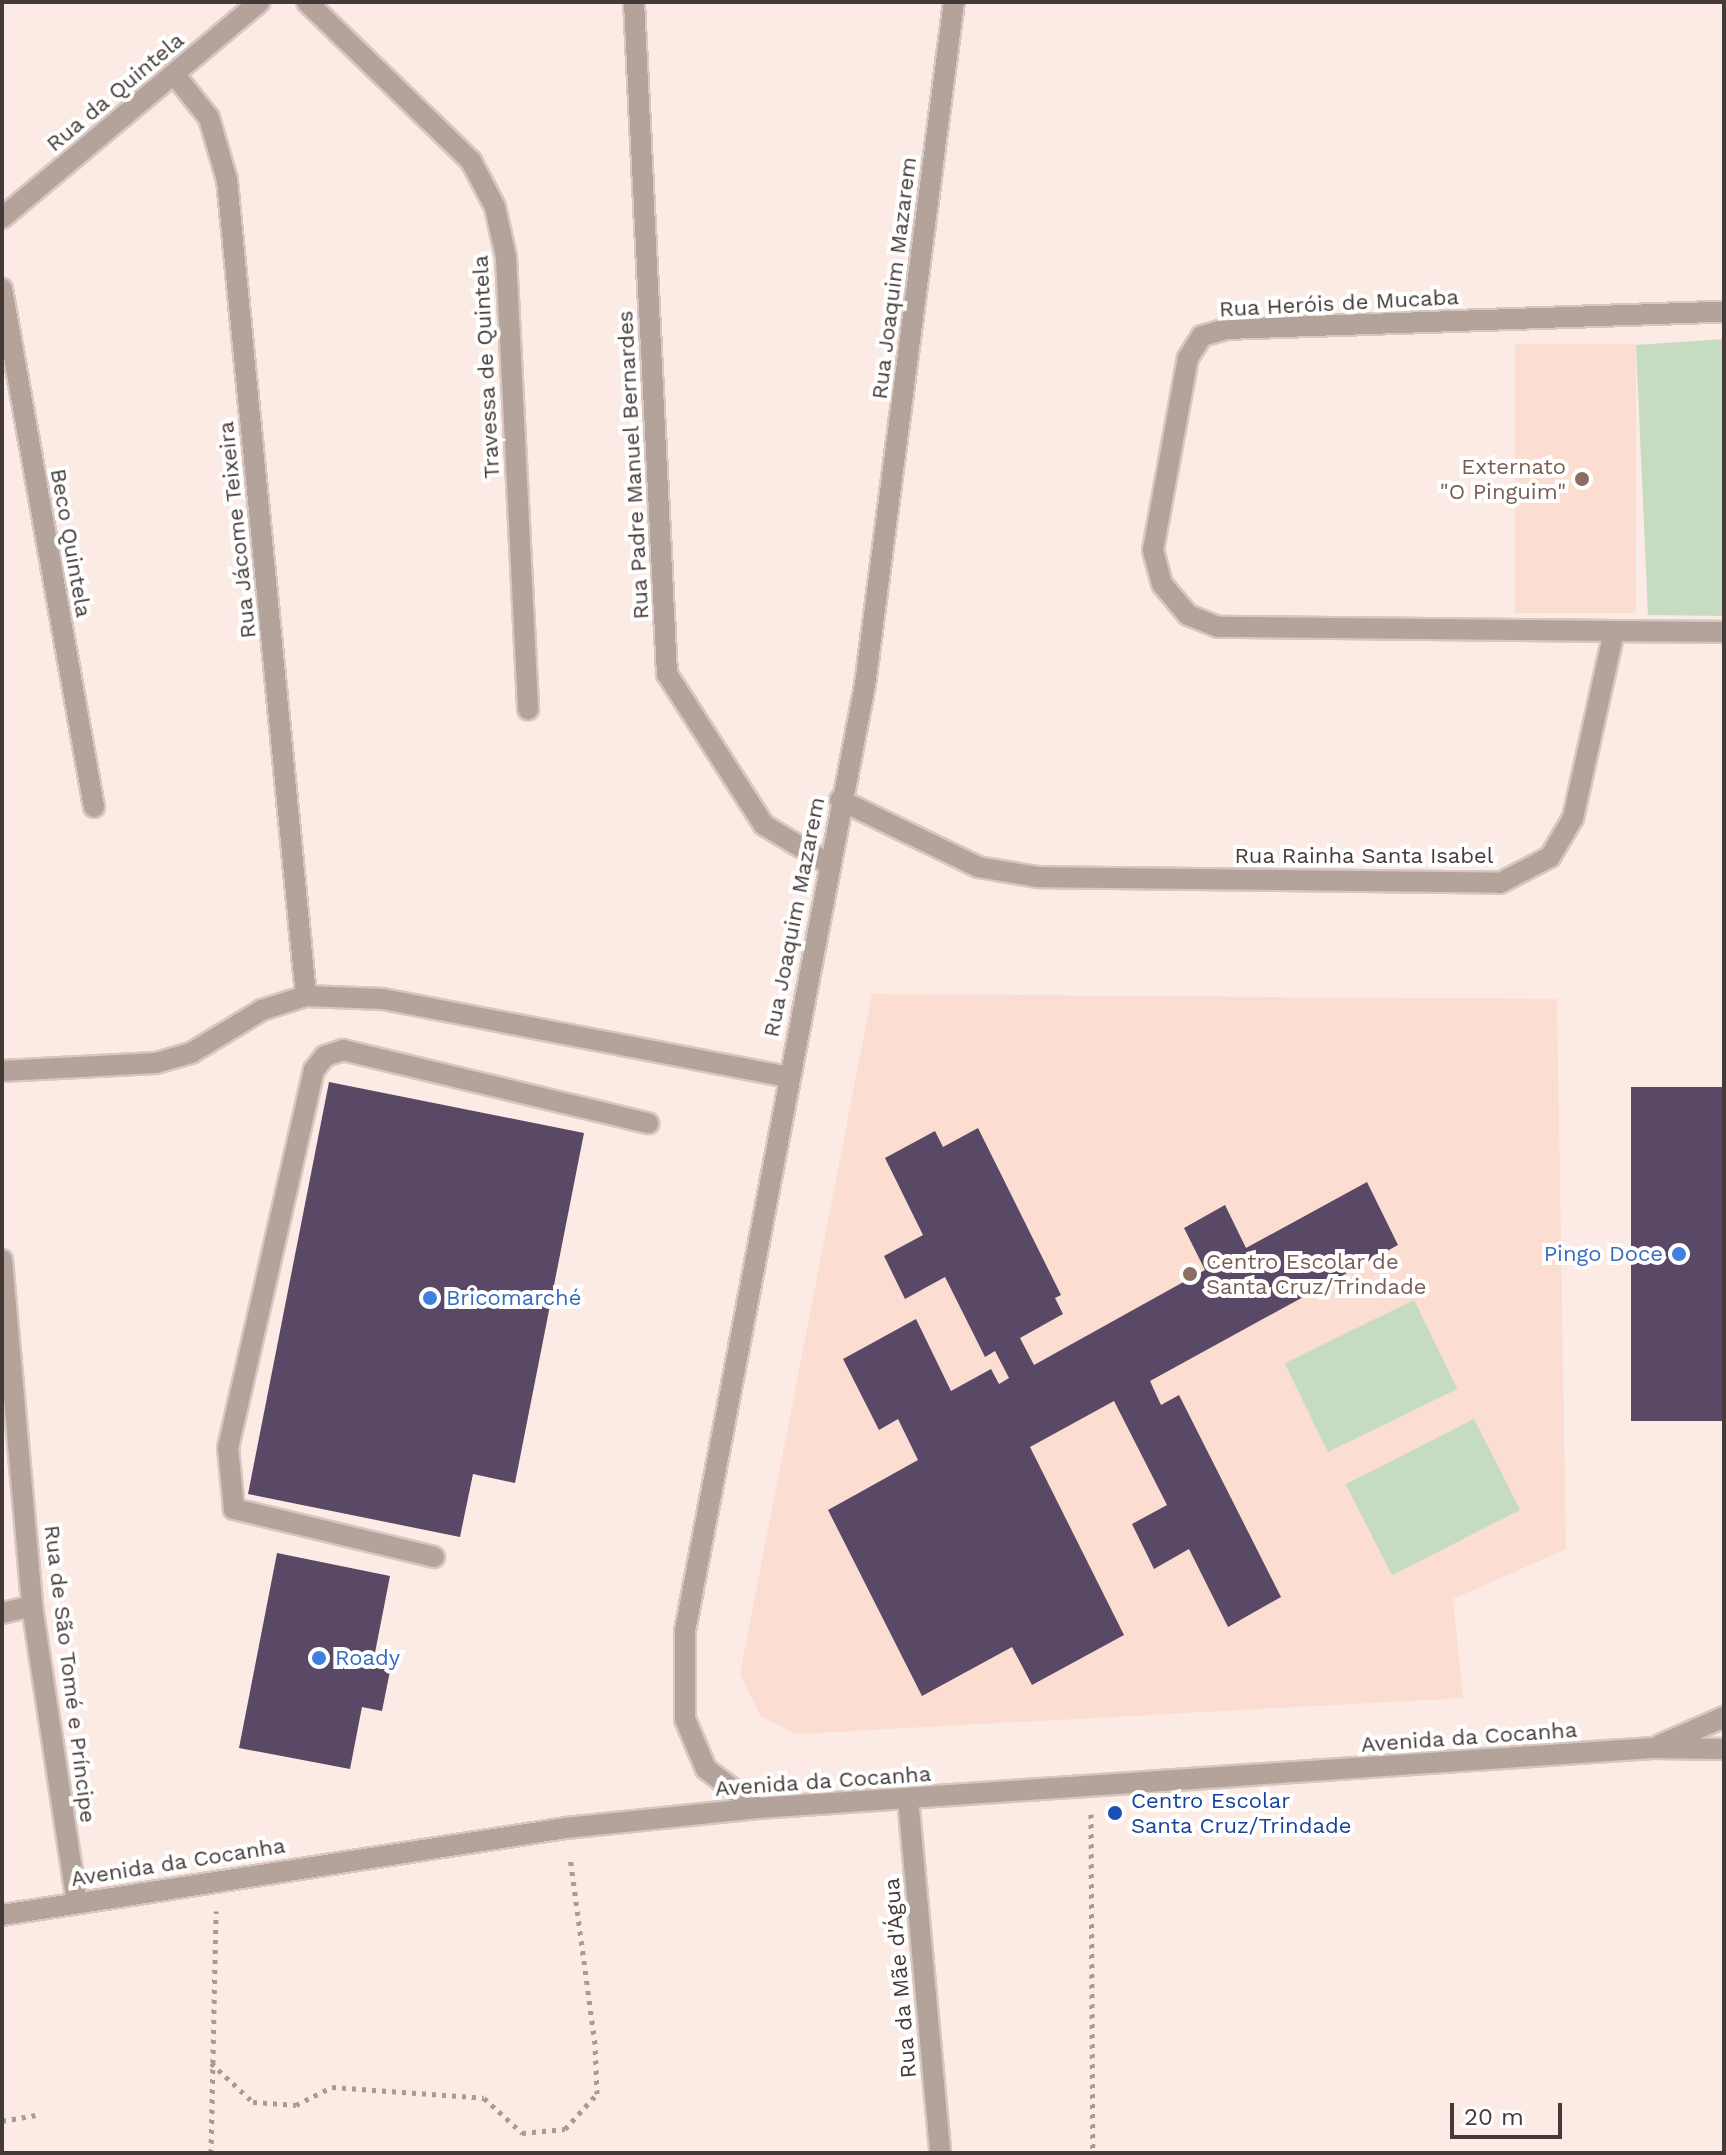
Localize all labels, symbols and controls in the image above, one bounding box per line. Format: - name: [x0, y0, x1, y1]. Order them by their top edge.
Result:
- street label: Rua da Quintela: [41, 27, 189, 157]
- street label: Rua Joaquim Mazarem: [866, 155, 922, 401]
- street label: Travessa de Quintela: [467, 254, 505, 480]
- street label: Rua Heróis de Mucaba: [1218, 284, 1460, 322]
- street label: Rua Padre Manuel Bernardes: [612, 309, 654, 621]
- street label: Rua Jácome Teixeira: [212, 419, 262, 641]
- place label: Externato "O Pinguim": [1440, 453, 1566, 504]
- street label: Beco Quintela: [45, 467, 97, 619]
- marker: Externato "O Pinguim": [1573, 470, 1591, 488]
- street label: Rua Joaquim Mazarem: [758, 794, 830, 1040]
- street label: Rua Rainha Santa Isabel: [1234, 843, 1494, 869]
- place label: Pingo Doce: [1544, 1241, 1663, 1267]
- marker: Pingo Doce: [1670, 1245, 1688, 1263]
- place label: Centro Escolar de Santa Cruz/Trindade: [1206, 1248, 1427, 1300]
- marker: Centro Escolar de Santa Cruz/Trindade: [1181, 1265, 1199, 1283]
- place label: Bricomarché: [446, 1285, 581, 1311]
- marker: Bricomarché: [421, 1289, 439, 1307]
- street label: Rua de São Tomé e Príncipe: [39, 1523, 101, 1825]
- place label: Roady: [335, 1645, 400, 1671]
- marker: Roady: [310, 1649, 328, 1667]
- street label: Avenida da Cocanha: [1360, 1716, 1578, 1758]
- street label: Avenida da Cocanha: [714, 1760, 932, 1802]
- place label: Centro Escolar Santa Cruz/Trindade: [1131, 1787, 1352, 1838]
- marker: Centro Escolar Santa Cruz/Trindade: [1106, 1804, 1124, 1822]
- street label: Avenida da Cocanha: [68, 1832, 288, 1892]
- street label: Rua da Mãe d'Água: [878, 1876, 922, 2080]
- scale bar: [1454, 2087, 1566, 2137]
- text: 20 m: [1464, 2103, 1524, 2131]

